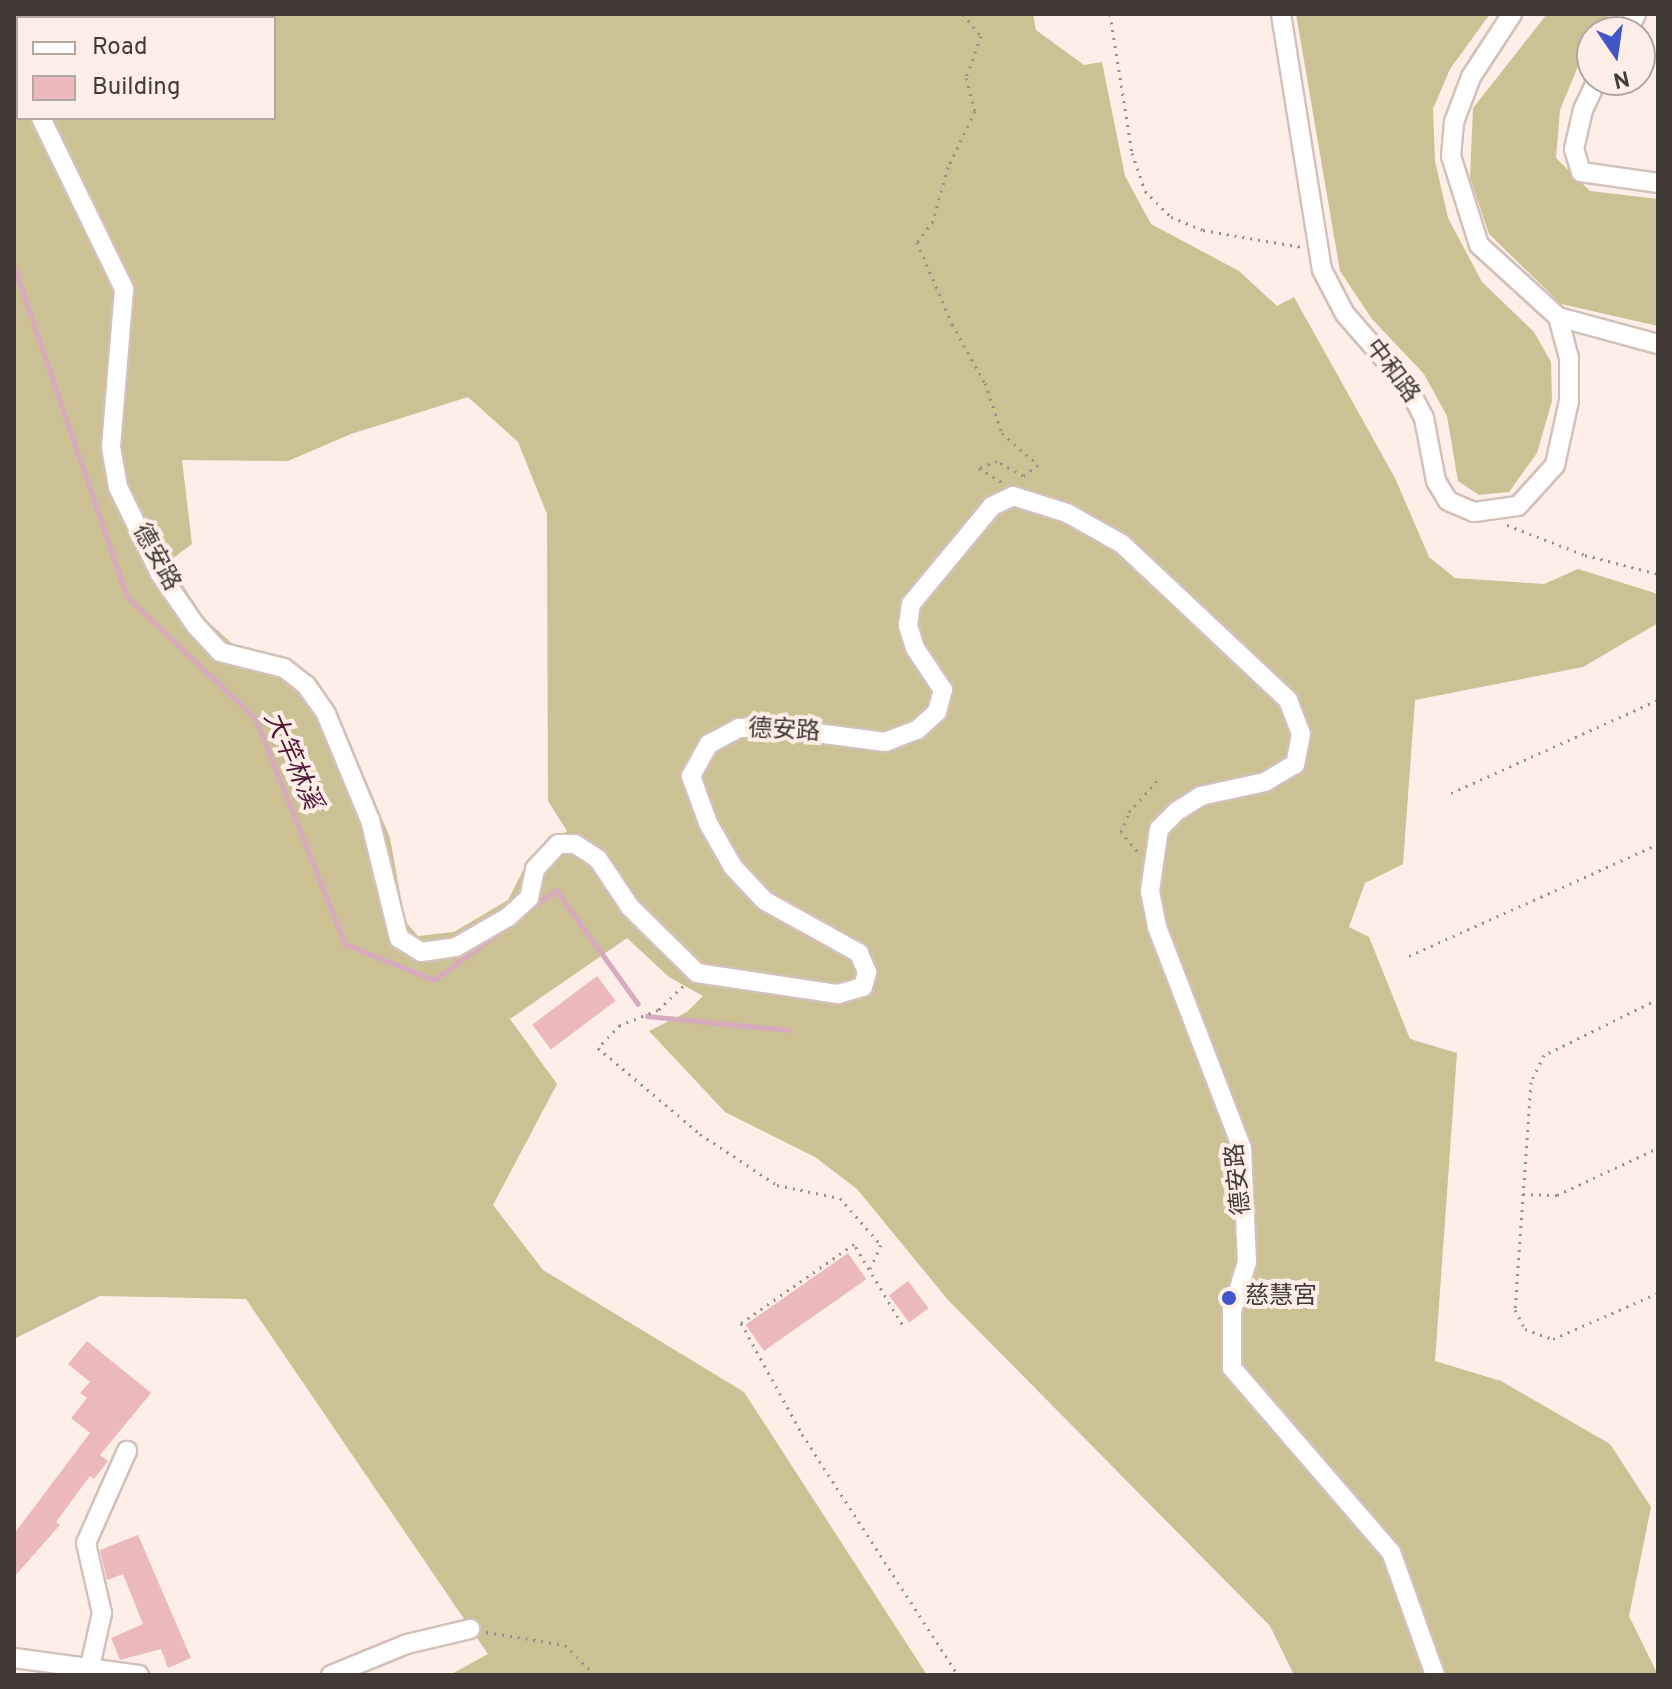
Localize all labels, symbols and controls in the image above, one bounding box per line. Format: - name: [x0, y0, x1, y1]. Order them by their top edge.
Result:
- legend: [16, 16, 276, 120]
- north arrow: [1576, 16, 1656, 96]
- text: Road: [92, 33, 148, 63]
- text: N: [1610, 63, 1632, 93]
- text: Building: [92, 73, 181, 103]
- street label: 中和路: [1358, 335, 1424, 409]
- street label: 德安路: [125, 520, 185, 596]
- water label: 大竿林溪: [256, 707, 326, 815]
- street label: 德安路: [747, 716, 821, 748]
- street label: 德安路: [1222, 1142, 1258, 1216]
- place label: 慈慧宮: [1245, 1284, 1317, 1312]
- marker: 慈慧宮: [1220, 1289, 1238, 1307]

